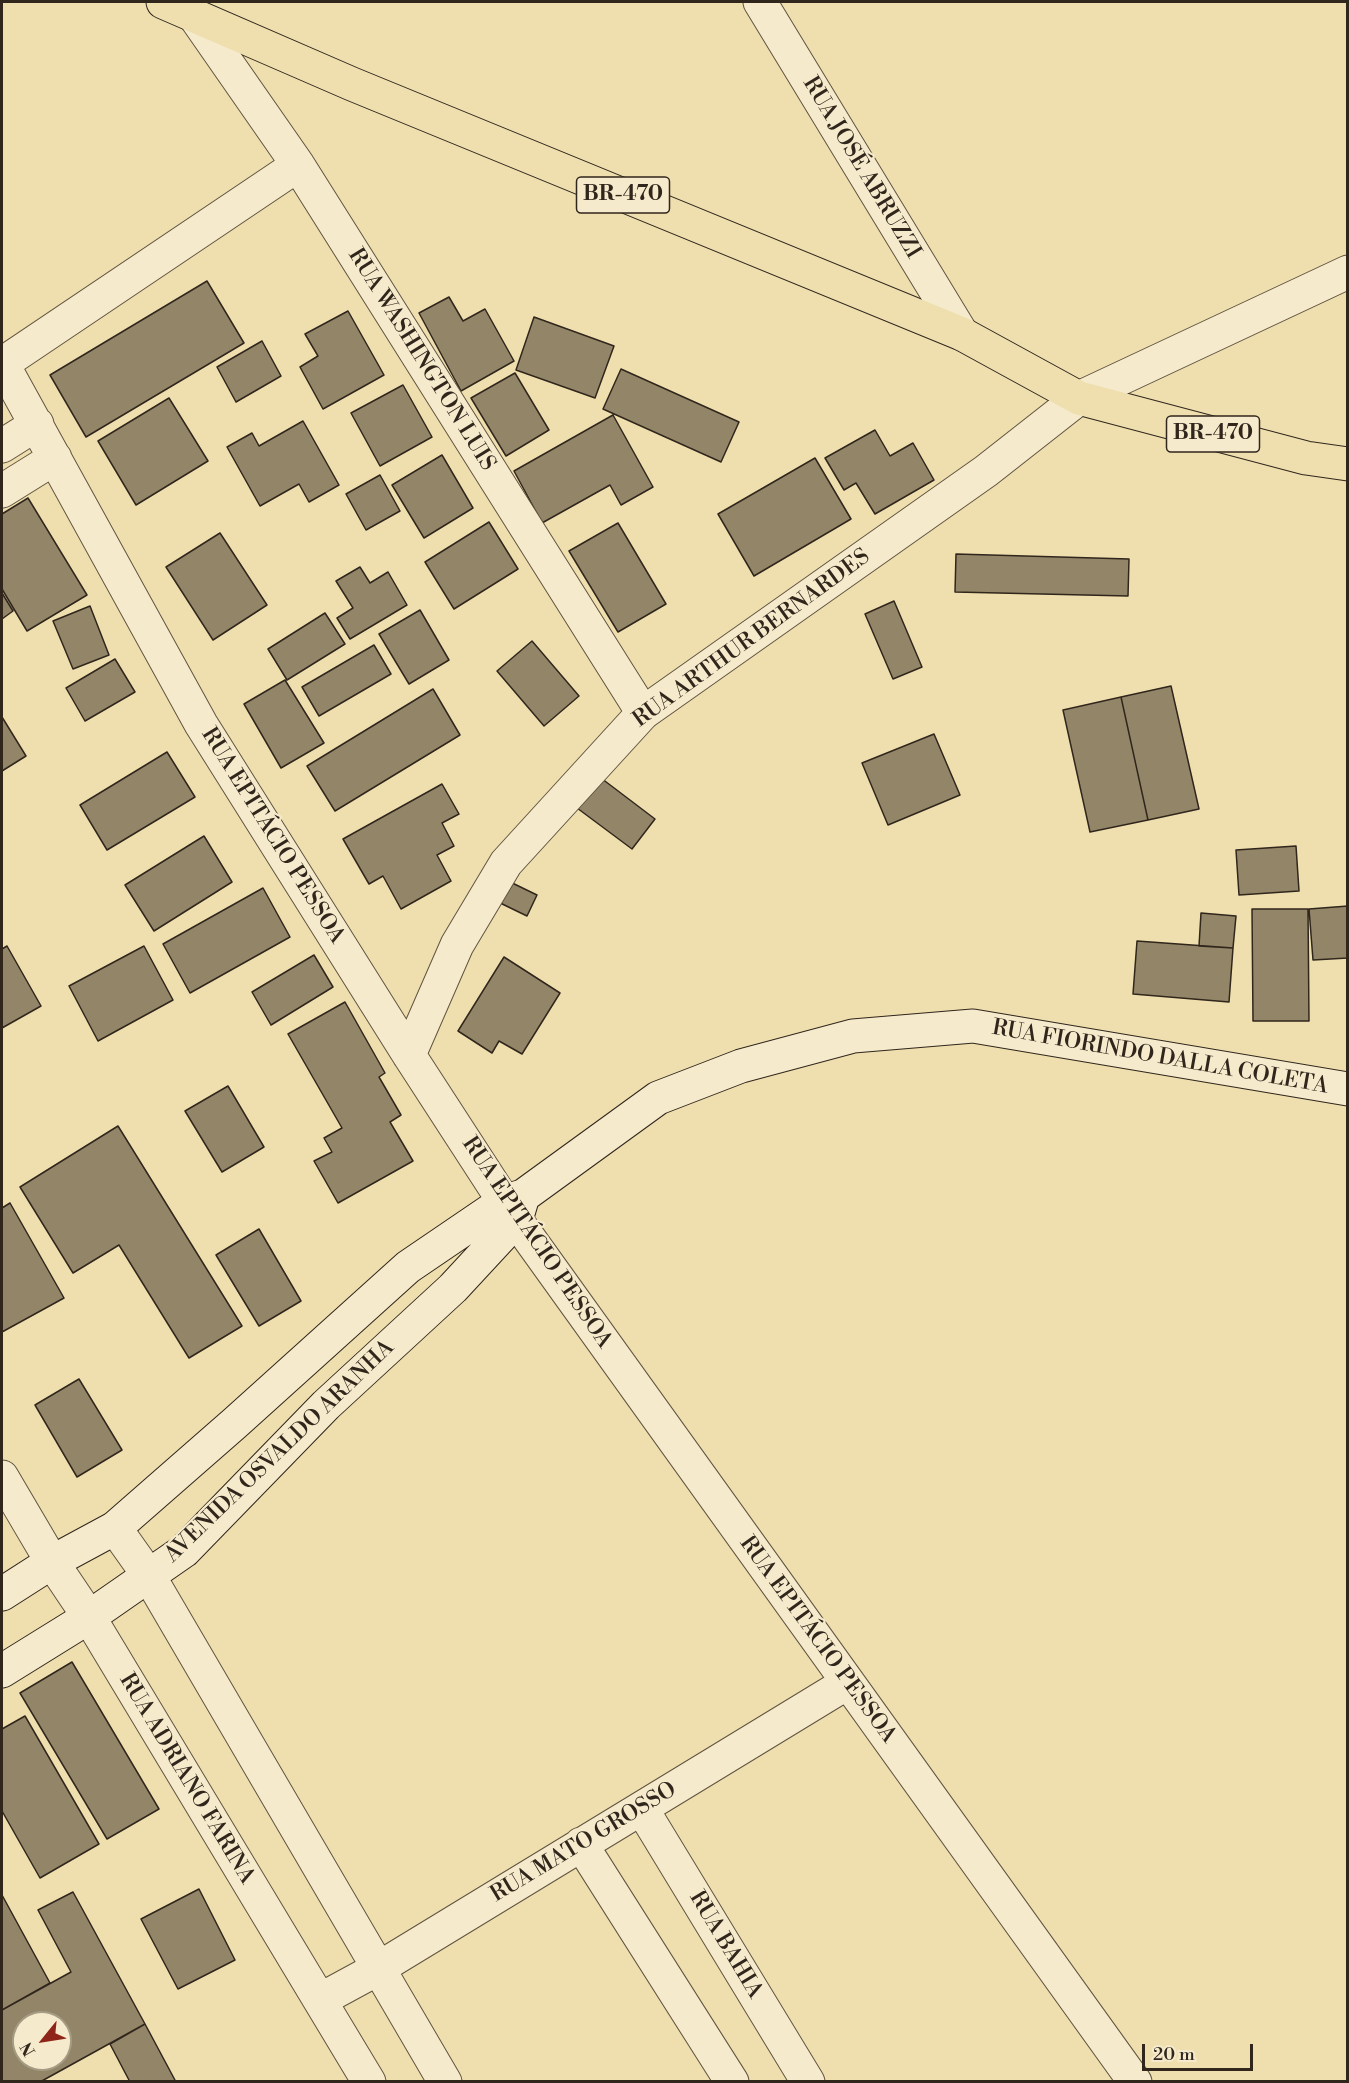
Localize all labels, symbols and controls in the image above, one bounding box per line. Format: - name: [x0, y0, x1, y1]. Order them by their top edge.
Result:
- street label: RUA JOSÉ ABRUZZI: [796, 72, 926, 264]
- road number: BR-470: [576, 177, 670, 213]
- street label: RUA WASHINGTON LUIS: [342, 244, 500, 476]
- road number: BR-470: [1166, 416, 1260, 452]
- street label: RUA ARTHUR BERNARDES: [628, 544, 876, 734]
- street label: RUA EPITÁCIO PESSOA: [195, 723, 349, 949]
- street label: RUA FIORINDO DALLA COLETA: [990, 1015, 1330, 1101]
- street label: RUA EPITÁCIO PESSOA: [455, 1132, 617, 1354]
- street label: AVENIDA OSVALDO ARANHA: [160, 1335, 400, 1569]
- street label: RUA EPITÁCIO PESSOA: [733, 1531, 901, 1749]
- street label: RUA ADRIANO FARINA: [113, 1669, 259, 1889]
- street label: RUA MATO GROSSO: [486, 1777, 682, 1909]
- street label: RUA BAHIA: [683, 1886, 767, 2004]
- north arrow: [12, 2011, 72, 2071]
- scale bar: [1145, 2032, 1256, 2070]
- text: N: [16, 2039, 40, 2059]
- text: 20 m: [1153, 2043, 1195, 2066]

